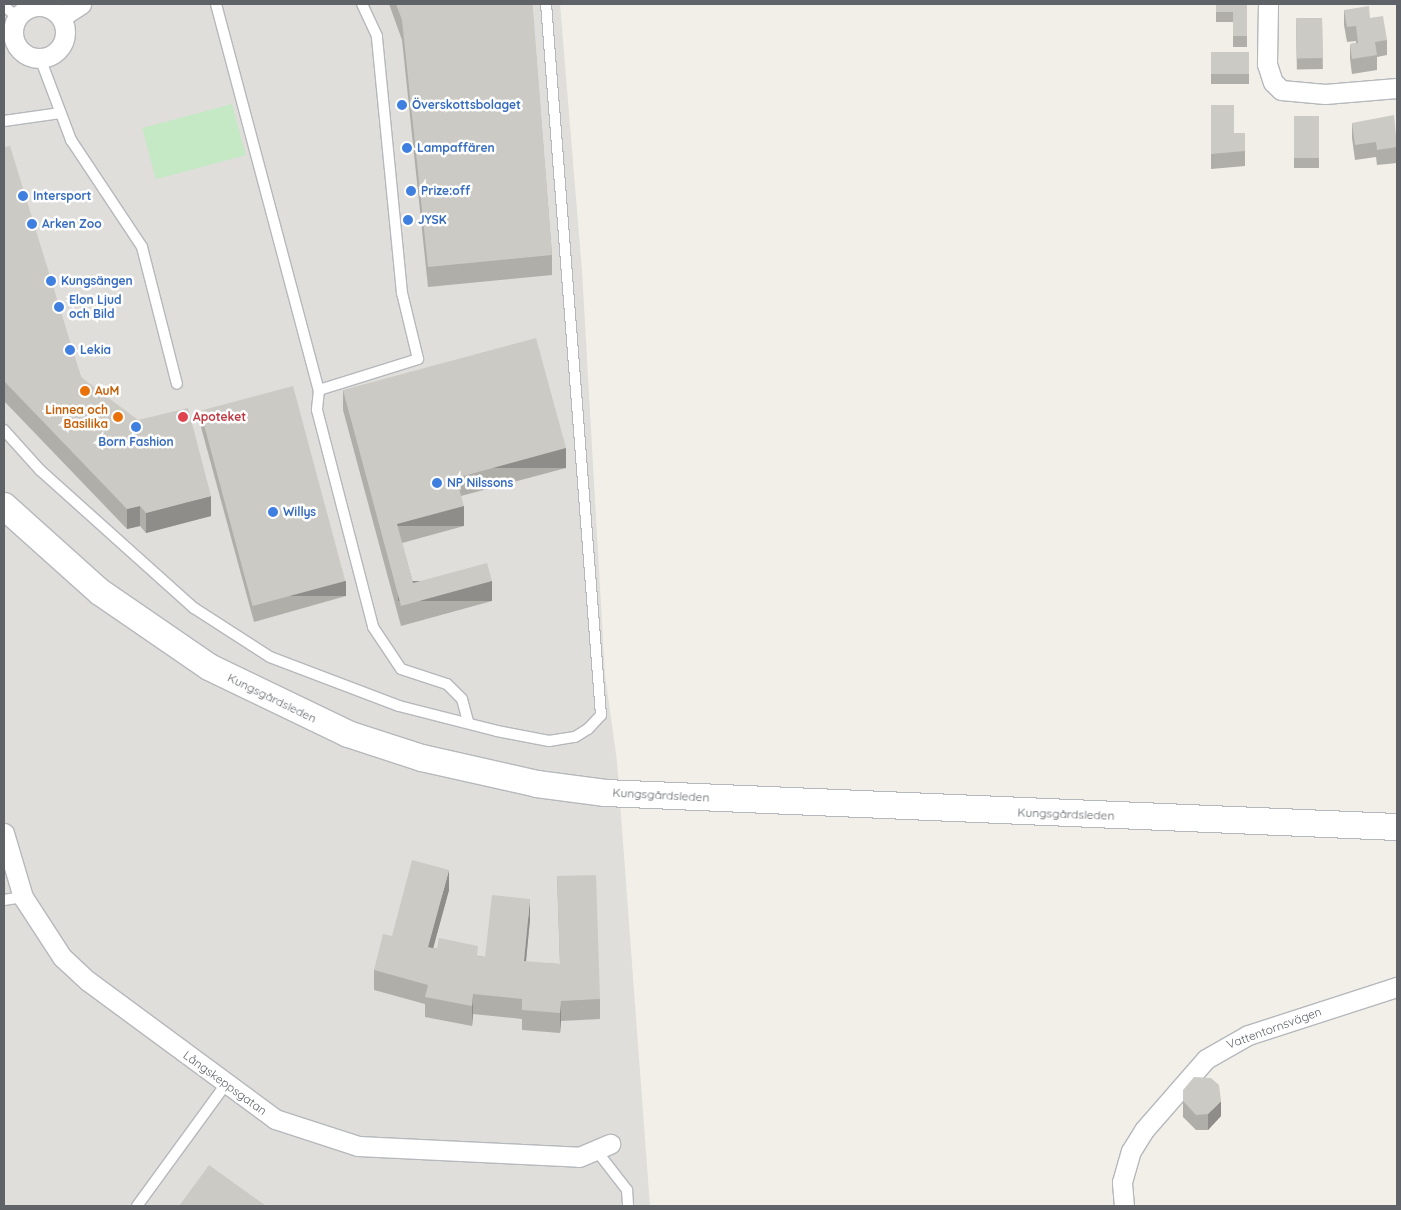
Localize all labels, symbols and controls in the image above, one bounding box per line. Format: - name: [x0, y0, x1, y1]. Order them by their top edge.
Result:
- place label: Överskottsbolaget: [412, 98, 521, 112]
- marker: Överskottsbolaget: [396, 99, 408, 111]
- place label: Lampaffären: [417, 141, 495, 155]
- marker: Lampaffären: [401, 142, 413, 154]
- place label: Prize:off: [421, 184, 470, 198]
- marker: Prize:off: [405, 185, 417, 197]
- place label: Intersport: [33, 189, 92, 203]
- marker: Intersport: [17, 190, 29, 202]
- place label: JYSK: [418, 213, 446, 227]
- marker: JYSK: [402, 214, 414, 226]
- place label: Arken Zoo: [42, 217, 102, 231]
- marker: Arken Zoo: [26, 218, 38, 230]
- place label: Kungsängen: [61, 274, 133, 288]
- marker: Kungsängen: [45, 275, 57, 287]
- place label: Elon Ljud och Bild: [69, 293, 122, 321]
- marker: Elon Ljud och Bild: [53, 301, 65, 313]
- place label: Lekia: [80, 343, 111, 357]
- marker: Lekia: [64, 344, 76, 356]
- place label: AuM: [95, 384, 119, 398]
- marker: AuM: [79, 385, 91, 397]
- place label: Linnea och Basilika: [45, 403, 108, 431]
- place label: Apoteket: [193, 410, 246, 424]
- marker: Linnea och Basilika: [112, 411, 124, 423]
- marker: Apoteket: [177, 411, 189, 423]
- marker: Born Fashion: [130, 421, 142, 433]
- place label: Born Fashion: [98, 435, 174, 449]
- place label: NP Nilssons: [447, 476, 513, 490]
- marker: NP Nilssons: [431, 477, 443, 489]
- place label: Willys: [283, 505, 316, 519]
- marker: Willys: [267, 506, 279, 518]
- street label: Kungsgårdsleden: [225, 670, 319, 726]
- street label: Kungsgårdsleden: [612, 785, 710, 805]
- street label: Kungsgårdsleden: [1017, 805, 1115, 823]
- street label: Vattentornsvägen: [1225, 1004, 1323, 1052]
- street label: Långskeppsgatan: [180, 1048, 270, 1118]

